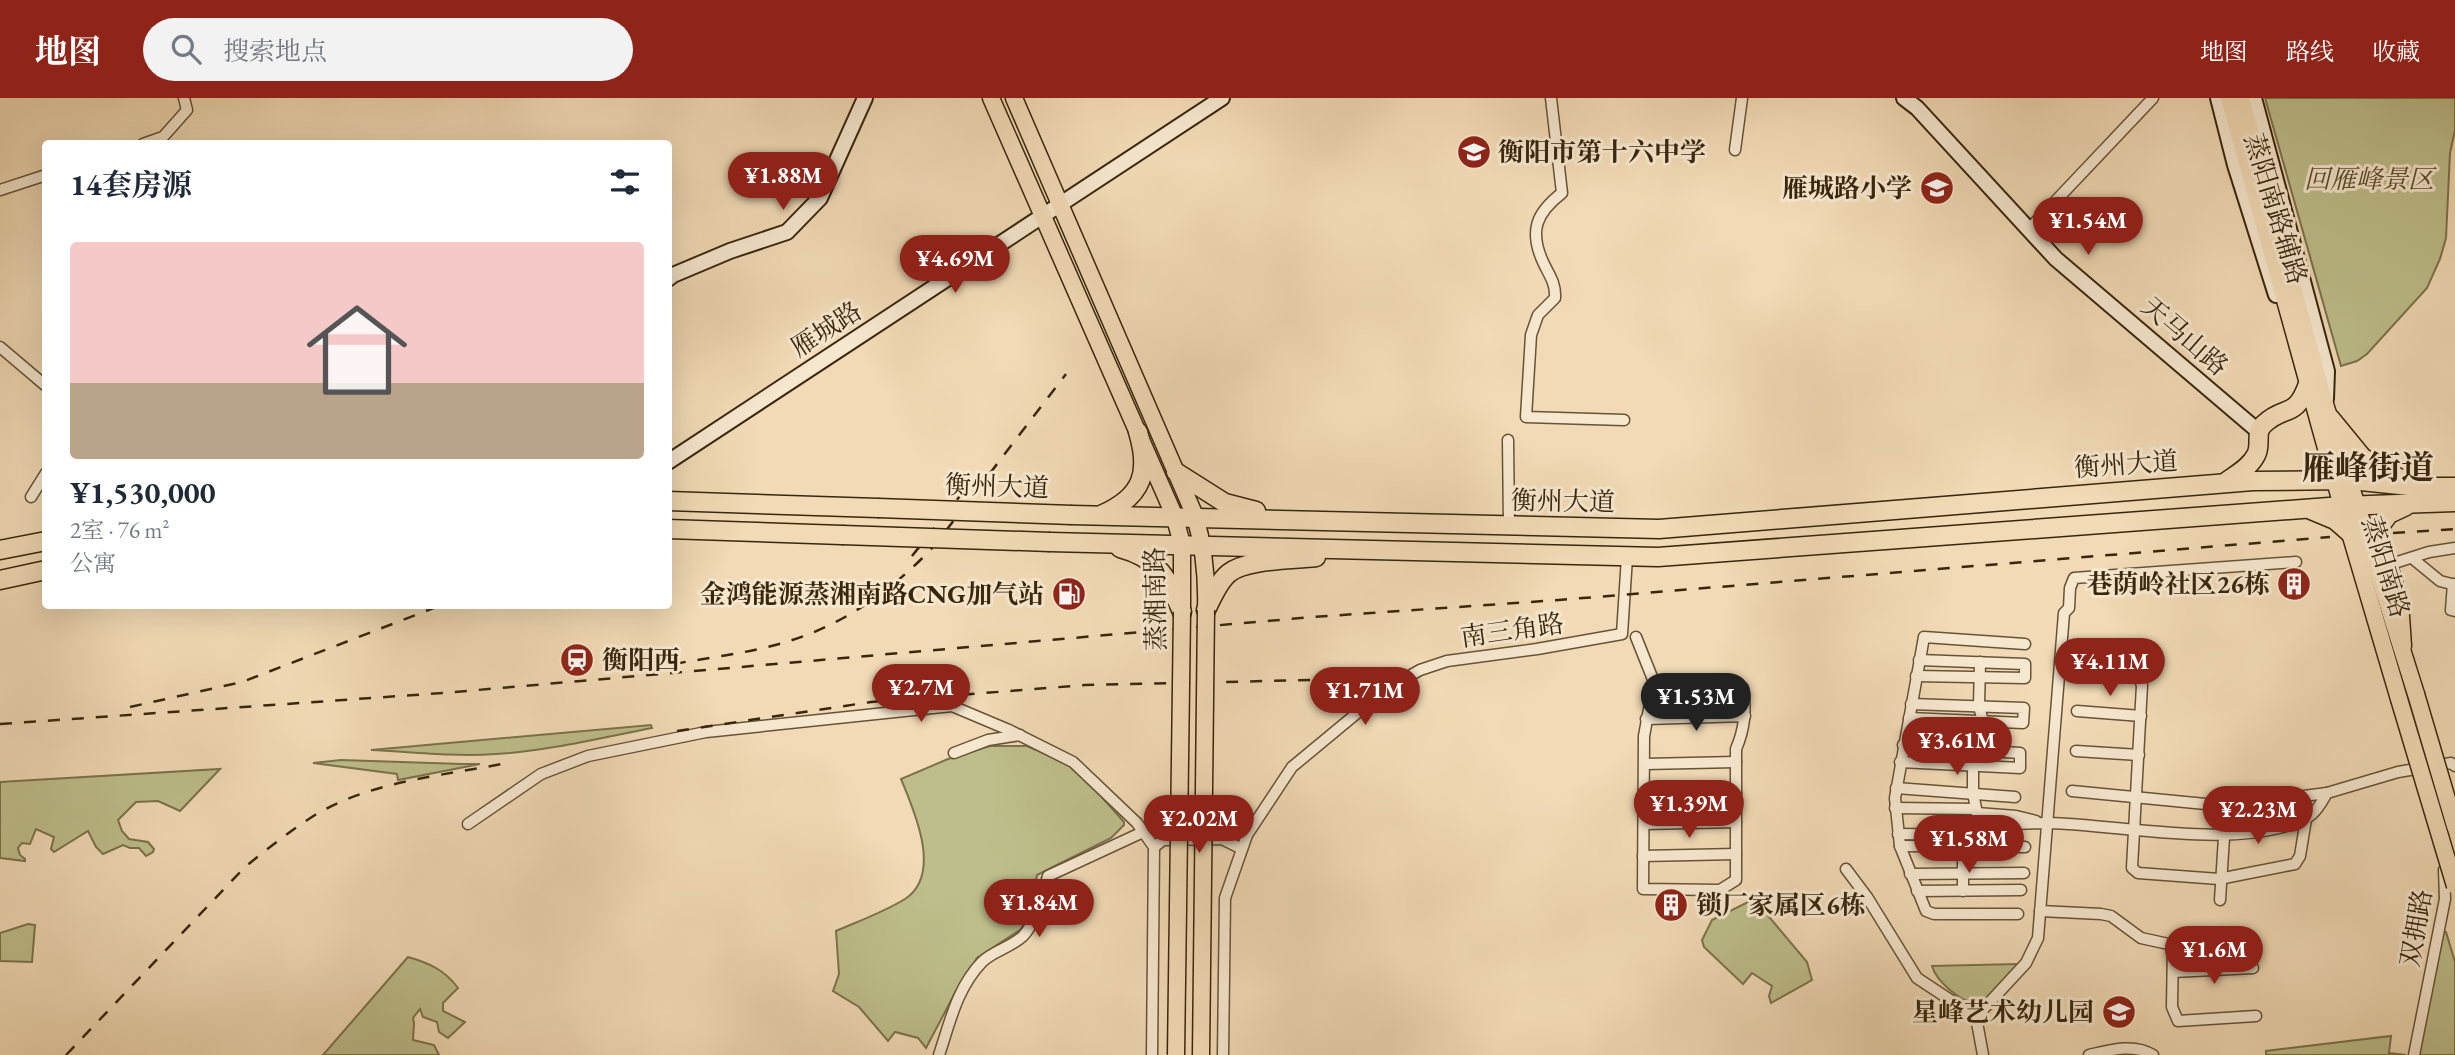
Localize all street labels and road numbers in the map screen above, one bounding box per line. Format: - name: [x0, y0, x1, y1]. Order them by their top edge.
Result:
- street label: 蒸阳南路辅路: [2237, 129, 2315, 289]
- street label: 天马山路: [2135, 289, 2235, 383]
- street label: 雁城路: [784, 293, 868, 365]
- street label: 衡州大道: [2073, 443, 2179, 485]
- street label: 衡州大道: [944, 467, 1050, 505]
- street label: 衡州大道: [1511, 483, 1615, 519]
- street label: 蒸阳南路: [2355, 512, 2417, 622]
- street label: 蒸湘南路: [1137, 547, 1173, 651]
- street label: 南三角路: [1458, 606, 1566, 654]
- street label: 双拥路: [2392, 887, 2440, 969]

